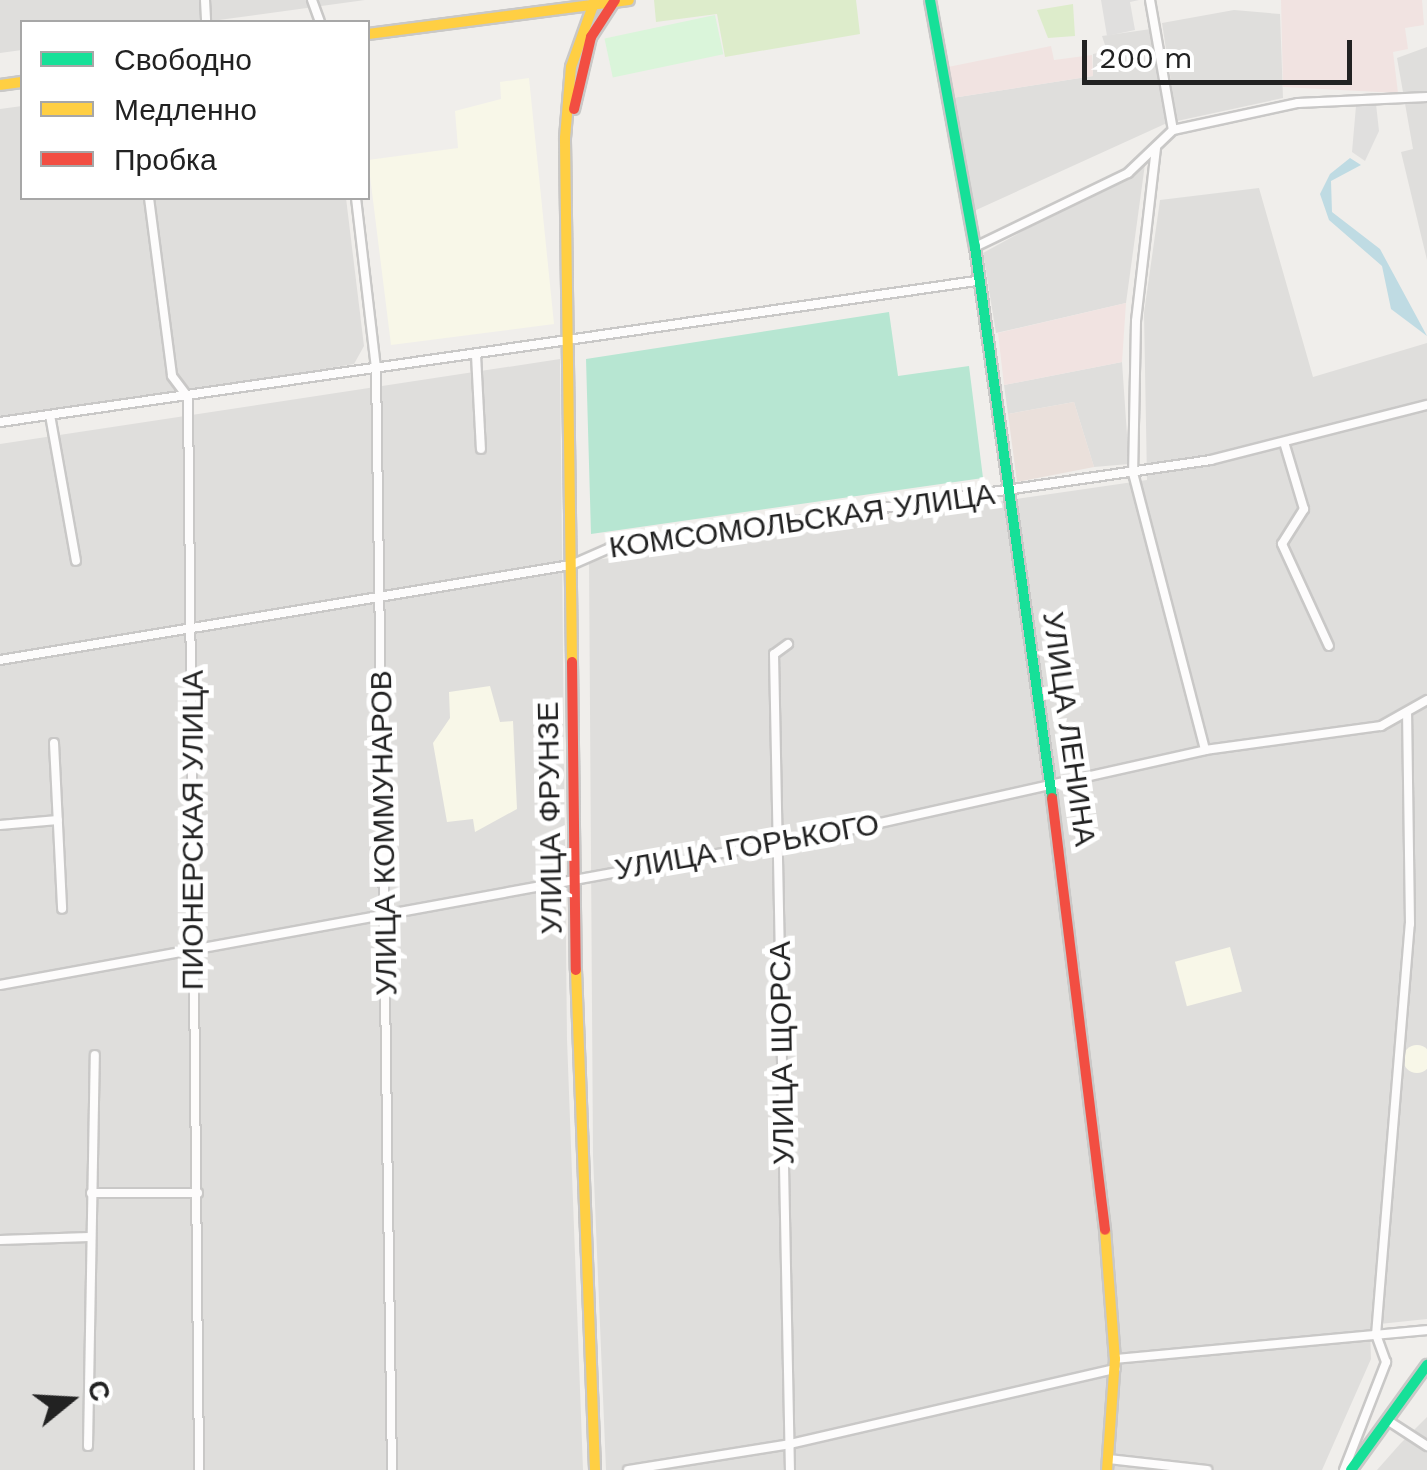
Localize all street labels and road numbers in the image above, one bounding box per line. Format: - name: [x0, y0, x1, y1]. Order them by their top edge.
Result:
- street label: КОМСОМОЛЬСКАЯ УЛИЦА: [607, 476, 997, 566]
- street label: УЛИЦА ЛЕНИНА: [1035, 609, 1103, 849]
- street label: ПИОНЕРСКАЯ УЛИЦА: [175, 670, 211, 990]
- street label: УЛИЦА КОММУНАРОВ: [363, 670, 405, 996]
- street label: УЛИЦА ФРУНЗЕ: [530, 701, 570, 935]
- street label: УЛИЦА ГОРЬКОГО: [612, 806, 882, 888]
- street label: УЛИЦА ЩОРСА: [762, 941, 802, 1165]

